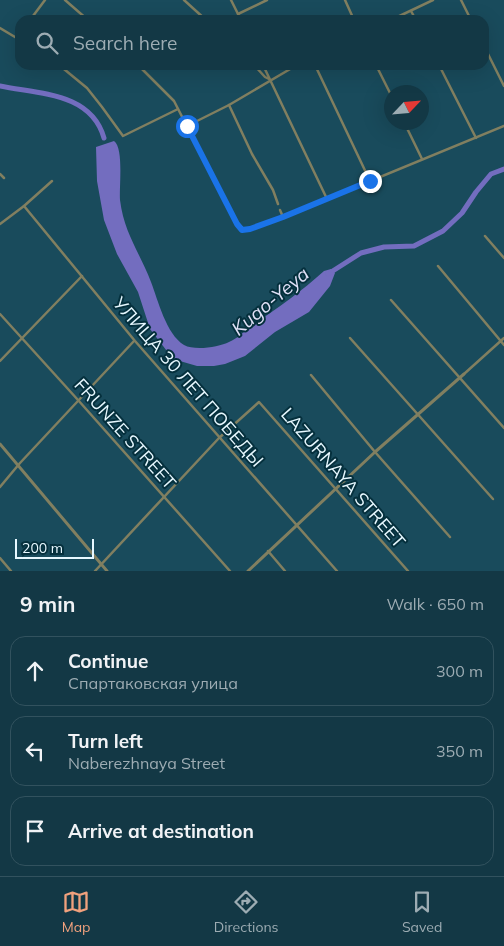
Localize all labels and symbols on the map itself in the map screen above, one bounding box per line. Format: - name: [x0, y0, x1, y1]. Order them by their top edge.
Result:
- north arrow: [384, 85, 429, 130]
- route start: [176, 115, 199, 138]
- route end: [359, 170, 382, 193]
- water label: Kugo-Yeya: [226, 262, 314, 340]
- street label: УЛИЦА 30 ЛЕТ ПОБЕДЫ: [108, 291, 269, 471]
- street label: FRUNZE STREET: [70, 373, 181, 494]
- street label: LAZURNAYA STREET: [276, 403, 411, 553]
- scale bar: [15, 536, 94, 559]

